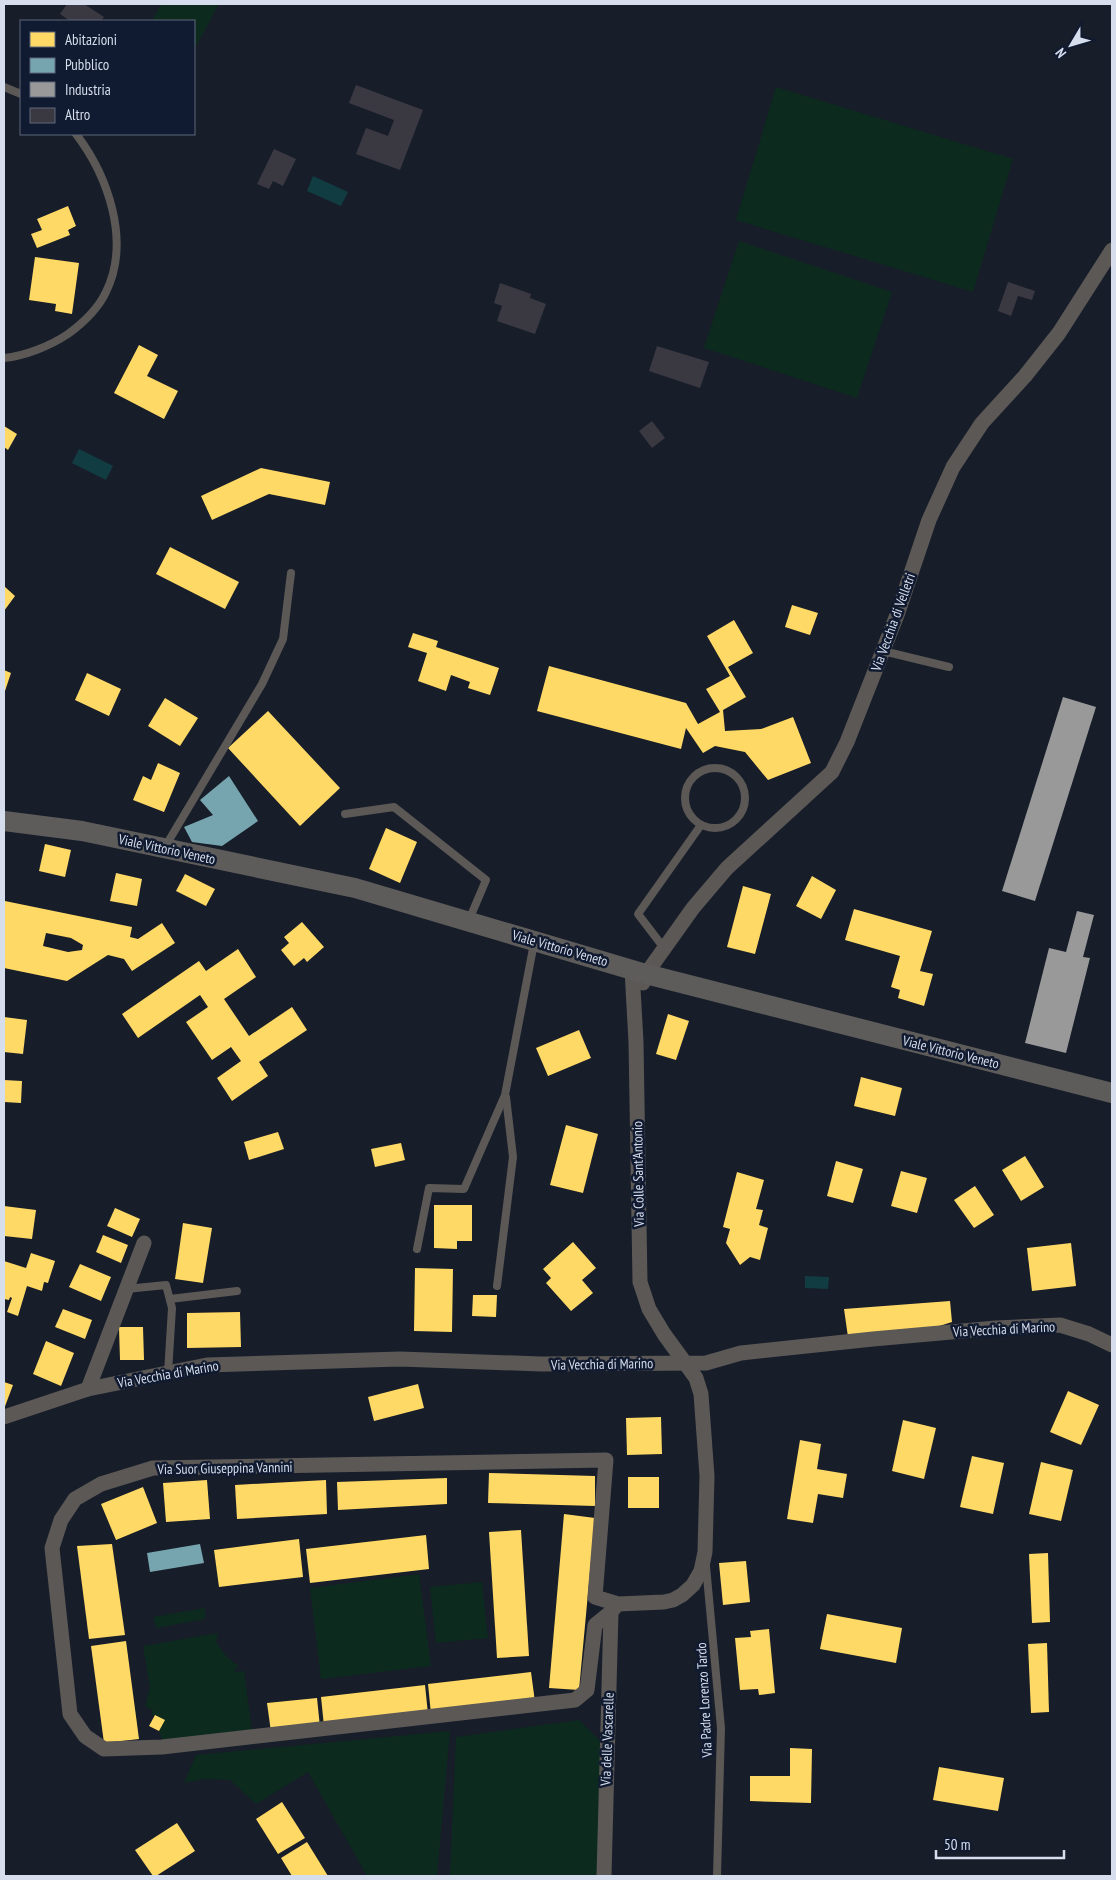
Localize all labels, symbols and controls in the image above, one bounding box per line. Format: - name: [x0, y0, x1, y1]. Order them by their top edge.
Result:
- legend: [20, 20, 195, 135]
- north arrow: [1046, 20, 1096, 70]
- text: Abitazioni: [65, 30, 117, 49]
- text: N: [1051, 44, 1070, 62]
- text: Pubblico: [65, 55, 109, 74]
- text: Industria: [65, 80, 111, 99]
- text: Altro: [65, 105, 90, 124]
- street label: Via Vecchia di Velletri: [867, 570, 919, 674]
- street label: Viale Vittorio Veneto: [116, 830, 217, 868]
- street label: Viale Vittorio Veneto: [509, 925, 610, 970]
- street label: Viale Vittorio Veneto: [900, 1031, 1001, 1073]
- street label: Via Colle Sant'Antonio: [628, 1121, 648, 1228]
- street label: Via Vecchia di Marino: [951, 1317, 1056, 1341]
- street label: Via Vecchia di Marino: [550, 1354, 653, 1374]
- street label: Via Vecchia di Marino: [115, 1356, 220, 1392]
- street label: Via Suor Giuseppina Vannini: [156, 1458, 293, 1478]
- street label: Via Padre Lorenzo Tardo: [692, 1642, 716, 1759]
- street label: Via delle Vascarelle: [596, 1692, 618, 1787]
- scale bar: [936, 1828, 1064, 1860]
- text: 50 m: [944, 1835, 970, 1854]

